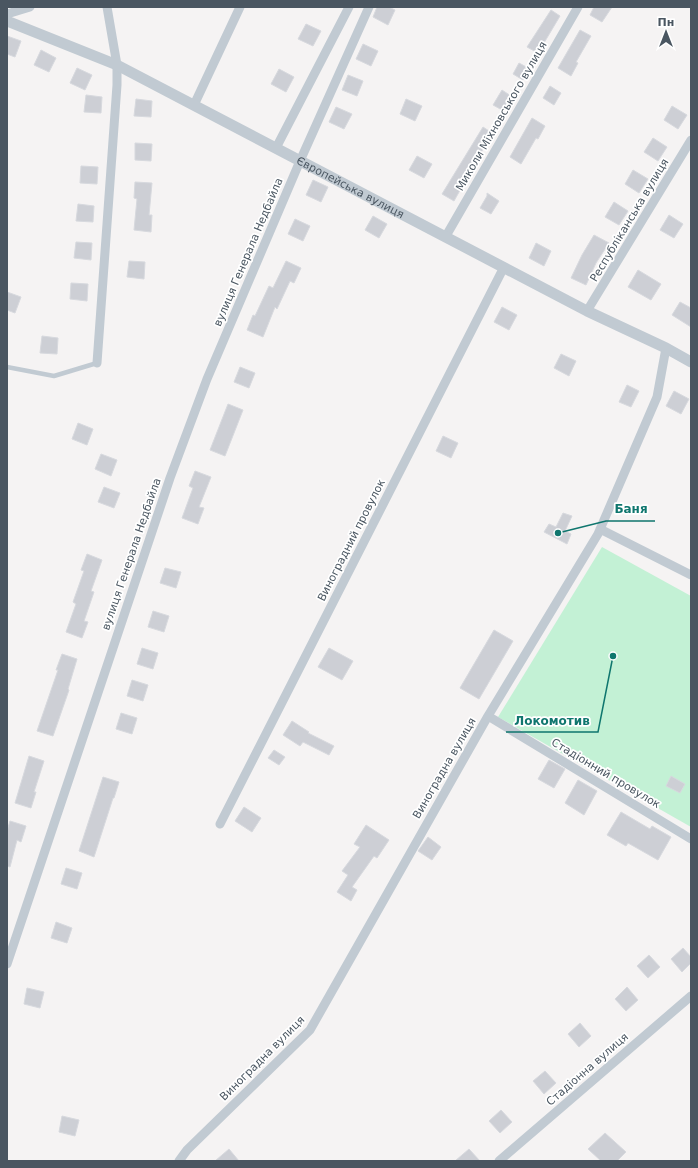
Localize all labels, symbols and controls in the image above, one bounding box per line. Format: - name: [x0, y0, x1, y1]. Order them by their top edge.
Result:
- north arrow: [646, 12, 686, 52]
- text: Пн: [658, 16, 674, 29]
- street label: Миколи Міхновського вулиця: [453, 39, 550, 193]
- street label: Європейська вулиця: [294, 154, 406, 221]
- street label: Республіканська вулиця: [587, 156, 671, 284]
- street label: вулиця Генерала Недбайла: [211, 176, 286, 329]
- street label: вулиця Генерала Недбайла: [99, 476, 164, 632]
- street label: Виноградний провулок: [315, 477, 388, 603]
- callout: Баня: [606, 497, 655, 521]
- text: Баня: [614, 502, 648, 516]
- callout: Локомотив: [506, 708, 598, 732]
- text: Локомотив: [514, 714, 590, 728]
- street label: Виноградна вулиця: [410, 715, 479, 821]
- street label: Стадіонний провулок: [549, 736, 663, 811]
- street label: Виноградна вулиця: [217, 1013, 307, 1103]
- street label: Стадіонна вулиця: [544, 1030, 631, 1108]

